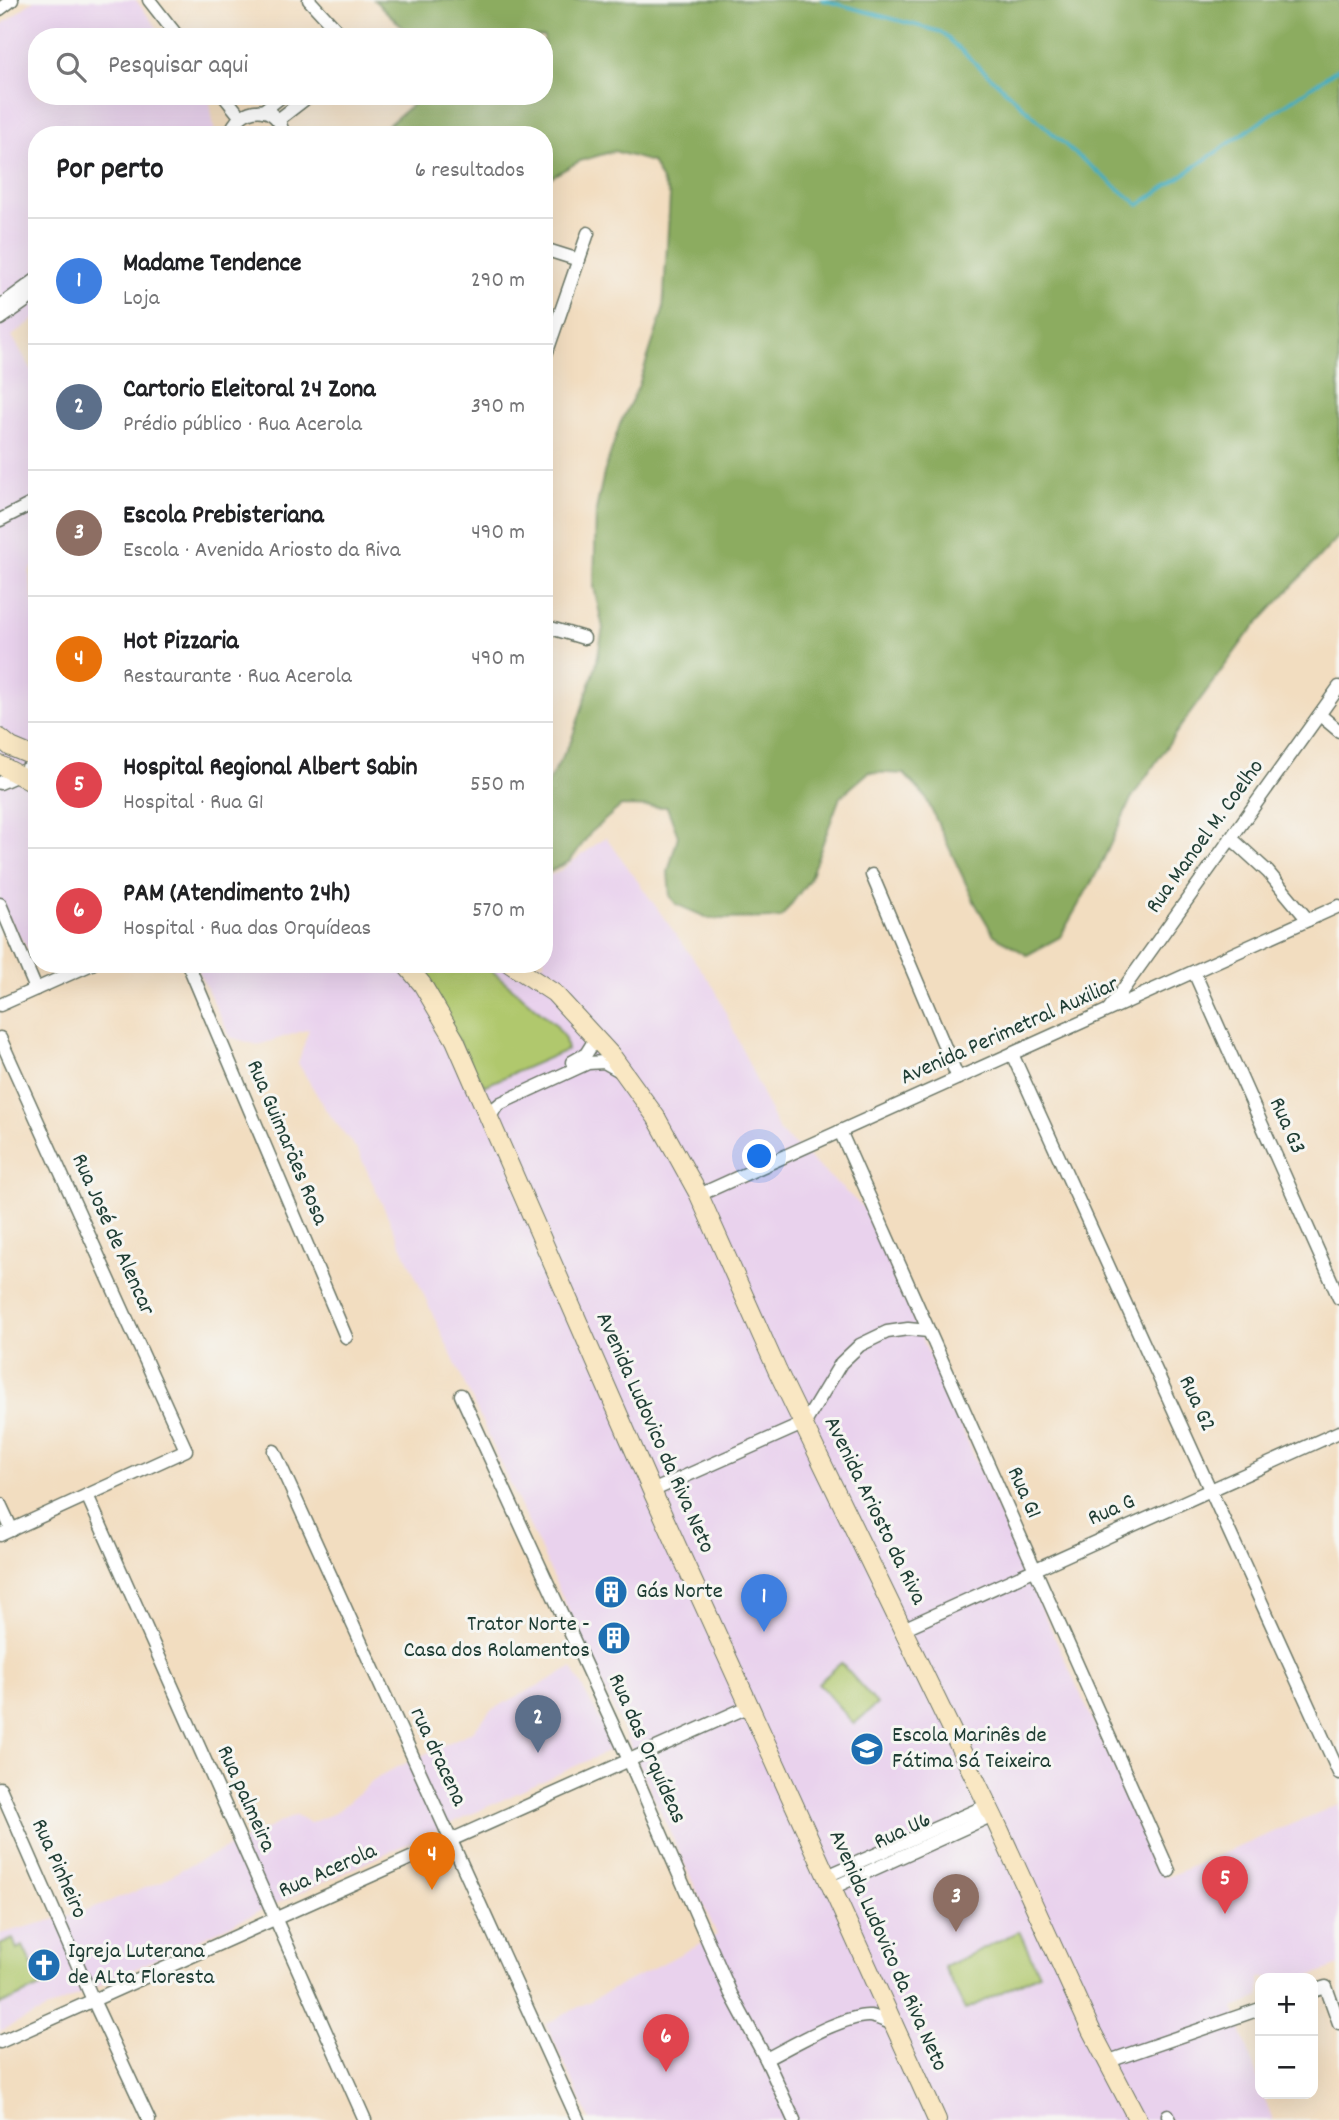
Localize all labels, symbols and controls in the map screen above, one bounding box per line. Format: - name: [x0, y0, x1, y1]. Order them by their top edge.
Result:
- search box: [28, 28, 553, 105]
- icon: search: [52, 48, 90, 86]
- text: Pesquisar aqui: [108, 48, 248, 85]
- text: Por perto: [56, 150, 164, 193]
- text: 6 resultados: [415, 155, 525, 188]
- text: Madame Tendence: [123, 246, 301, 283]
- text: 1: [76, 265, 82, 298]
- text: 290 m: [471, 265, 525, 298]
- text: Loja: [123, 283, 159, 316]
- text: Cartorio Eleitoral 24 Zona: [123, 372, 375, 409]
- text: 2: [74, 391, 84, 424]
- text: 390 m: [471, 391, 525, 424]
- text: Prédio público · Rua Acerola: [123, 409, 362, 442]
- text: Escola Prebisteriana: [123, 498, 324, 535]
- text: 3: [74, 517, 84, 550]
- text: 490 m: [471, 517, 525, 550]
- text: Escola · Avenida Ariosto da Riva: [123, 535, 400, 568]
- text: Hot Pizzaria: [123, 624, 239, 661]
- text: 4: [74, 643, 84, 676]
- text: 490 m: [471, 643, 525, 676]
- text: Restaurante · Rua Acerola: [123, 661, 352, 694]
- text: Hospital Regional Albert Sabin: [123, 750, 418, 787]
- street label: Rua Manoel M. Coelho: [1139, 753, 1273, 921]
- text: 5: [74, 769, 84, 802]
- text: 550 m: [470, 769, 525, 802]
- text: Hospital · Rua G1: [123, 787, 264, 820]
- text: PAM (Atendimento 24h): [123, 876, 350, 913]
- text: 6: [73, 895, 85, 928]
- text: 570 m: [472, 895, 525, 928]
- text: Hospital · Rua das Orquídeas: [123, 913, 371, 946]
- street label: Avenida Perimetral Auxiliar: [896, 969, 1125, 1095]
- street label: Rua Guimarães Rosa: [236, 1055, 336, 1232]
- street label: Rua G3: [1259, 1092, 1313, 1160]
- your location: [742, 1139, 776, 1173]
- street label: Rua José de Alencar: [62, 1149, 163, 1322]
- street label: Avenida Ludovico da Riva Neto: [586, 1307, 722, 1559]
- street label: Rua G2: [1169, 1370, 1223, 1438]
- street label: Avenida Ariosto da Riva: [814, 1411, 934, 1612]
- street label: Rua G1: [997, 1462, 1049, 1524]
- street label: Rua G: [1083, 1486, 1141, 1536]
- building icon: Gás Norte: [592, 1573, 630, 1611]
- pin: 1: [741, 1574, 787, 1632]
- place label: Gás Norte: [636, 1576, 723, 1609]
- place label: Trator Norte - Casa dos Rolamentos: [403, 1609, 590, 1668]
- building icon: Trator Norte - Casa dos Rolamentos: [595, 1619, 633, 1657]
- street label: Rua das Orquídeas: [598, 1669, 694, 1829]
- pin: 2: [515, 1695, 561, 1753]
- street label: rua dracena: [400, 1702, 475, 1813]
- place label: Escola Marinês de Fátima Sá Teixeira: [892, 1720, 1052, 1779]
- school or university icon: Escola Marinês de Fátima Sá Teixeira: [848, 1730, 886, 1768]
- street label: Rua palmeira: [207, 1740, 284, 1859]
- street label: Rua U6: [869, 1804, 937, 1860]
- street label: Rua Pinheiro: [21, 1814, 95, 1924]
- street label: Avenida Ludovico da Riva Neto: [819, 1825, 955, 2077]
- pin: 4: [409, 1832, 455, 1890]
- street label: Rua Acerola: [274, 1835, 383, 1908]
- pin: 5: [1202, 1856, 1248, 1914]
- pin: 3: [933, 1874, 979, 1932]
- place label: Igreja Luterana de ALta Floresta: [68, 1936, 215, 1995]
- church icon: Igreja Luterana de ALta Floresta: [25, 1946, 63, 1984]
- map controls: [1255, 1973, 1318, 2099]
- button: +: [1255, 1973, 1318, 2036]
- pin: 6: [643, 2014, 689, 2072]
- button: −: [1255, 2036, 1318, 2099]

